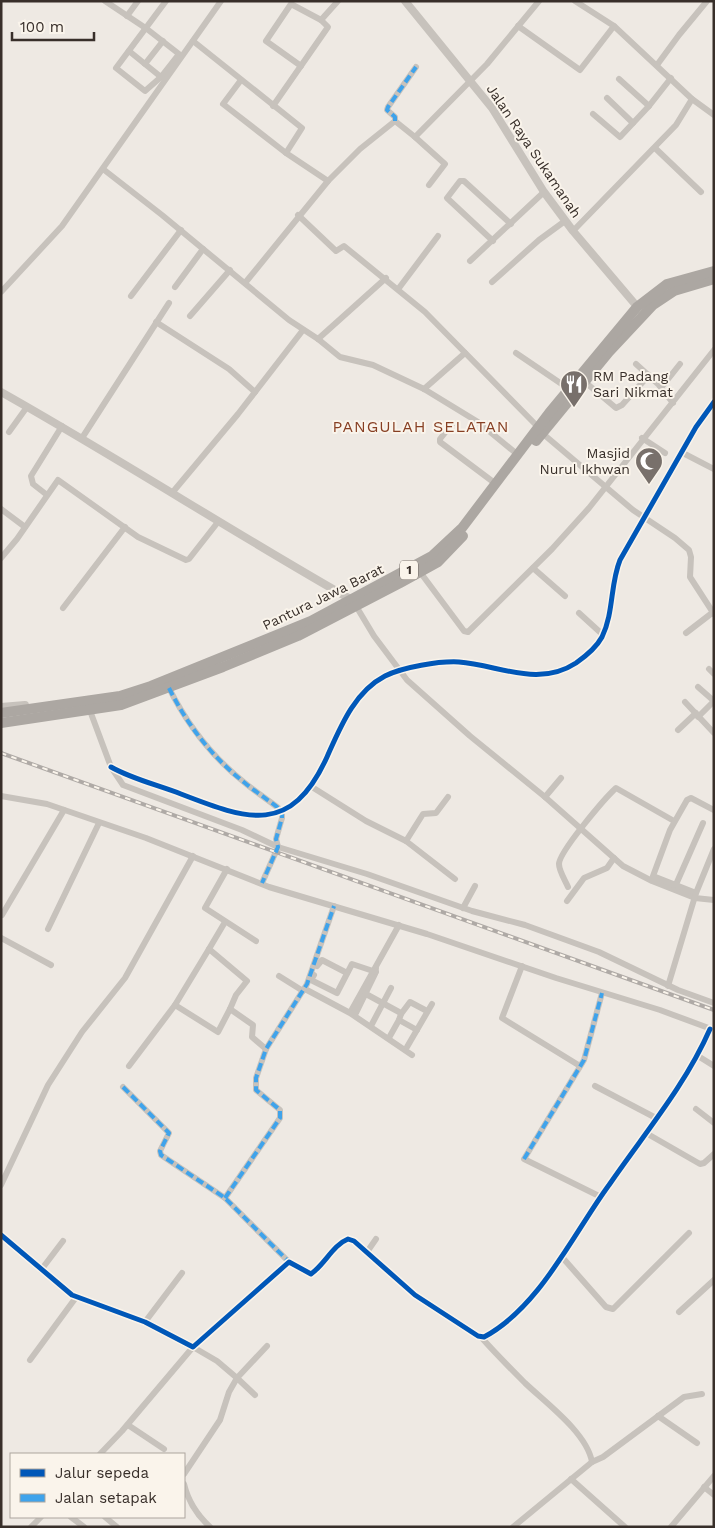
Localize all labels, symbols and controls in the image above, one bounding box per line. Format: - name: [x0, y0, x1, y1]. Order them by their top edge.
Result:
- scale bar: [12, 10, 95, 42]
- text: 100 m: [20, 18, 64, 36]
- street label: Jalan Raya Sukamanah: [483, 81, 585, 221]
- place label: RM Padang Sari Nikmat: [593, 368, 673, 400]
- restaurant icon: RM Padang Sari Nikmat: [559, 369, 589, 408]
- district label: PANGULAH SELATAN: [332, 417, 510, 436]
- place label: Masjid Nurul Ikhwan: [540, 445, 630, 477]
- mosque icon: Masjid Nurul Ikhwan: [634, 446, 664, 485]
- road number: 1: [400, 560, 418, 580]
- street label: Pantura Jawa Barat: [260, 561, 386, 633]
- legend: [10, 1453, 185, 1518]
- text: Jalur sepeda: [55, 1464, 149, 1482]
- text: Jalan setapak: [55, 1489, 157, 1507]

